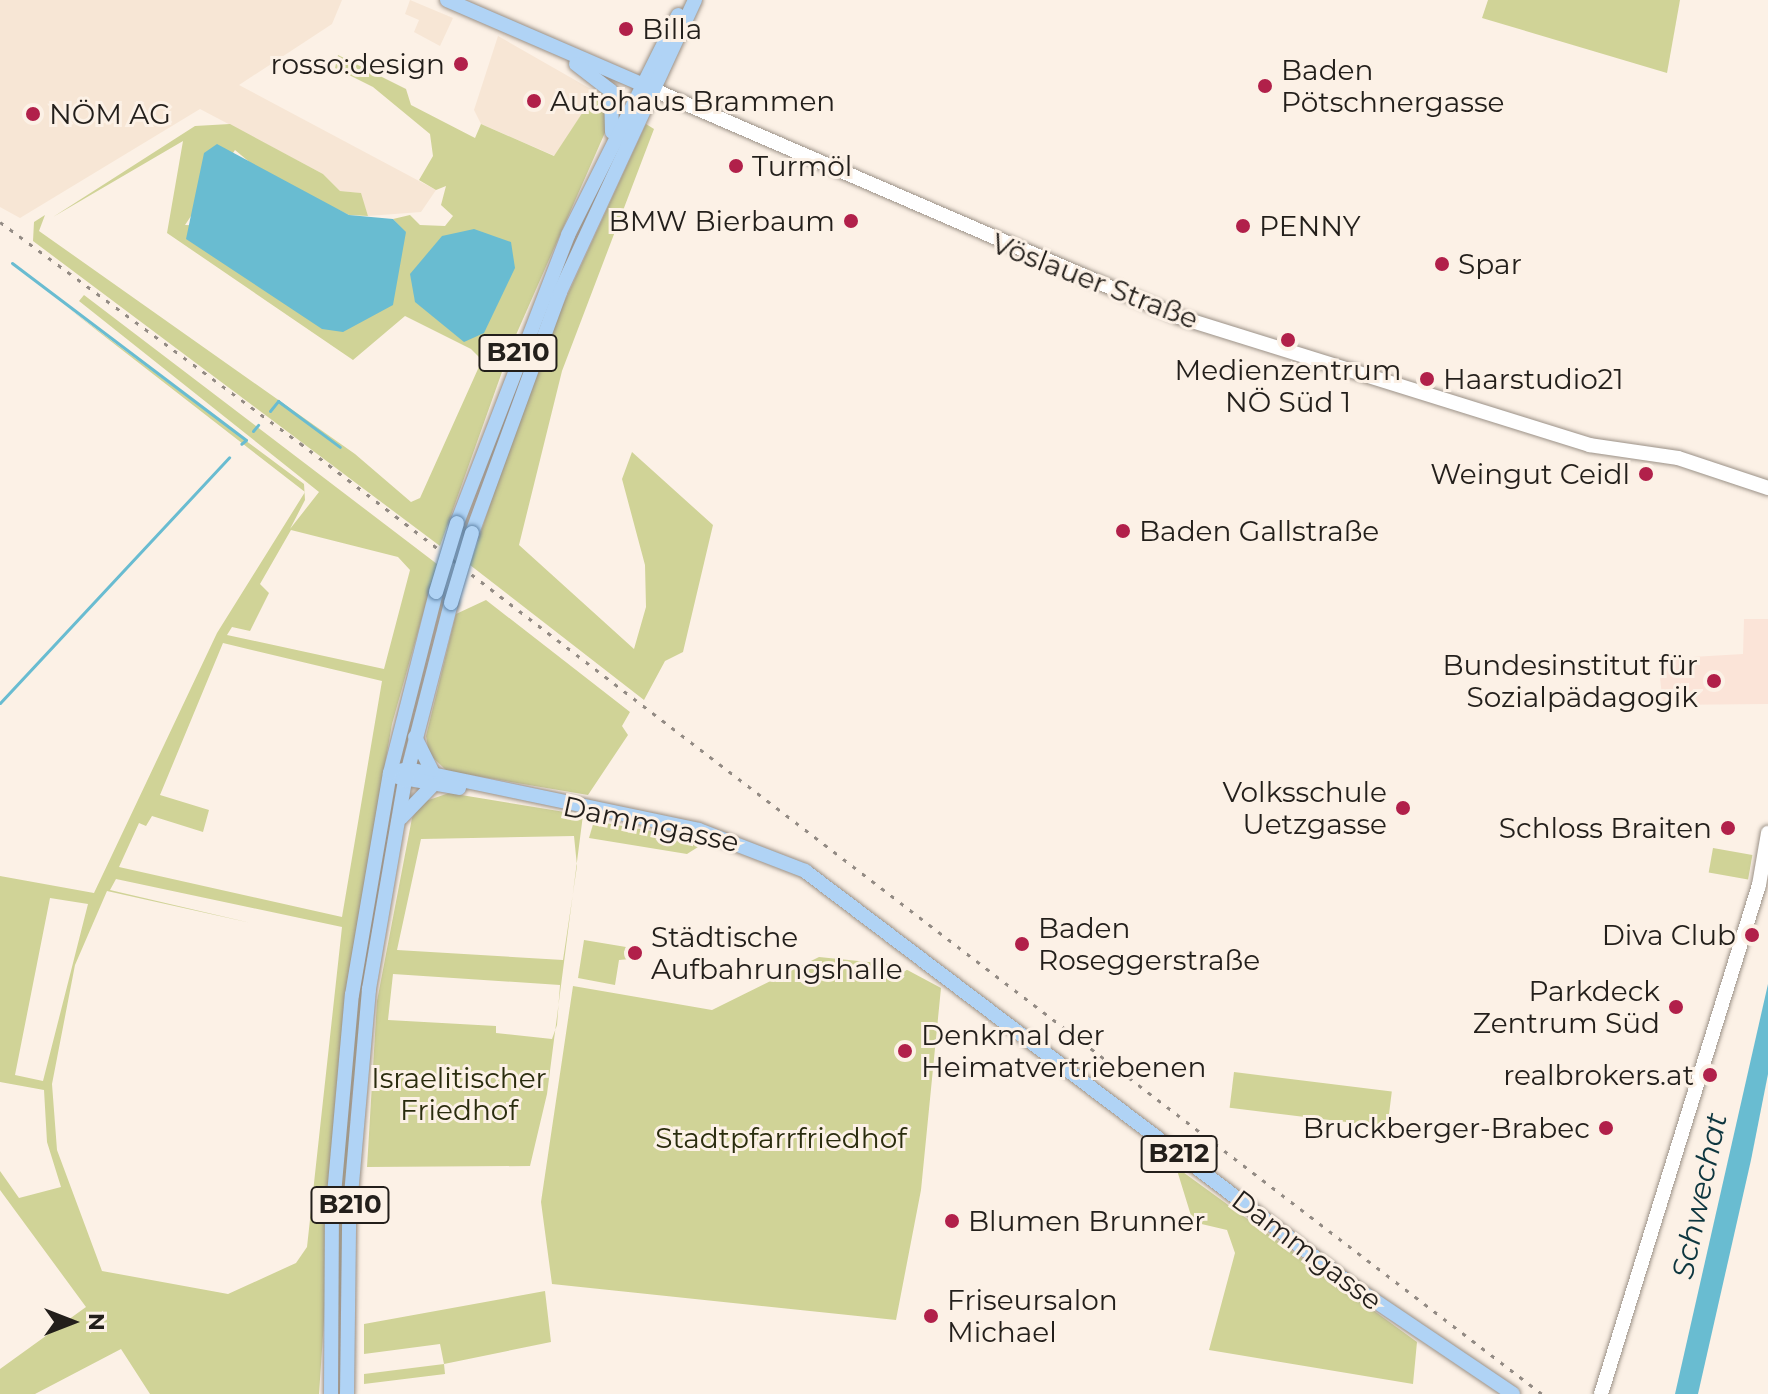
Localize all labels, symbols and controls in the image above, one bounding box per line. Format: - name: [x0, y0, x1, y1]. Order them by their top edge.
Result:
- place label: Billa: [642, 12, 702, 46]
- marker: Billa: [617, 20, 635, 38]
- place label: rosso:design: [271, 47, 445, 81]
- place label: Baden Pötschnergasse: [1281, 53, 1504, 119]
- marker: rosso:design: [452, 55, 470, 73]
- marker: Baden Pötschnergasse: [1256, 77, 1274, 95]
- place label: Autohaus Brammen: [550, 84, 835, 118]
- marker: Autohaus Brammen: [525, 92, 543, 110]
- place label: NÖM AG: [49, 97, 171, 131]
- marker: NÖM AG: [24, 105, 42, 123]
- place label: Turmöl: [752, 149, 852, 183]
- marker: Turmöl: [727, 157, 745, 175]
- place label: BMW Bierbaum: [609, 204, 835, 238]
- place label: PENNY: [1259, 209, 1360, 243]
- marker: BMW Bierbaum: [842, 212, 860, 230]
- marker: PENNY: [1234, 217, 1252, 235]
- street label: Vöslauer Straße: [987, 226, 1203, 336]
- place label: Spar: [1458, 247, 1522, 281]
- marker: Spar: [1433, 255, 1451, 273]
- road number: B210: [478, 331, 558, 375]
- marker: Medienzentrum NÖ Süd 1: [1279, 331, 1297, 349]
- place label: Medienzentrum NÖ Süd 1: [1174, 353, 1402, 419]
- place label: Haarstudio21: [1443, 362, 1624, 396]
- marker: Haarstudio21: [1418, 370, 1436, 388]
- place label: Weingut Ceidl: [1430, 457, 1630, 491]
- marker: Weingut Ceidl: [1637, 465, 1655, 483]
- place label: Baden Gallstraße: [1139, 514, 1379, 548]
- marker: Baden Gallstraße: [1114, 522, 1132, 540]
- place label: Bundesinstitut für Sozialpädagogik: [1442, 648, 1698, 714]
- marker: Bundesinstitut für Sozialpädagogik: [1705, 672, 1723, 690]
- place label: Volksschule Uetzgasse: [1223, 775, 1387, 841]
- street label: Dammgasse: [560, 789, 742, 859]
- marker: Volksschule Uetzgasse: [1394, 799, 1412, 817]
- place label: Schloss Braiten: [1499, 811, 1712, 845]
- marker: Schloss Braiten: [1719, 819, 1737, 837]
- place label: Baden Roseggerstraße: [1038, 911, 1260, 977]
- place label: Diva Club: [1602, 918, 1736, 952]
- place label: Städtische Aufbahrungshalle: [651, 920, 903, 986]
- marker: Diva Club: [1743, 926, 1761, 944]
- marker: Baden Roseggerstraße: [1013, 935, 1031, 953]
- marker: Städtische Aufbahrungshalle: [626, 944, 644, 962]
- place label: Parkdeck Zentrum Süd: [1473, 974, 1660, 1040]
- marker: Parkdeck Zentrum Süd: [1667, 998, 1685, 1016]
- place label: Denkmal der Heimatvertriebenen: [921, 1018, 1206, 1084]
- marker: Denkmal der Heimatvertriebenen: [896, 1042, 914, 1060]
- place label: realbrokers.at: [1503, 1058, 1694, 1092]
- park label: Israelitischer Friedhof: [371, 1061, 547, 1127]
- marker: realbrokers.at: [1701, 1066, 1719, 1084]
- water label: Schwechat: [1665, 1110, 1735, 1282]
- place label: Bruckberger-Brabec: [1303, 1111, 1590, 1145]
- marker: Bruckberger-Brabec: [1597, 1119, 1615, 1137]
- park label: Stadtpfarrfriedhof: [655, 1121, 907, 1155]
- road number: B212: [1139, 1132, 1219, 1176]
- road number: B210: [310, 1183, 390, 1227]
- street label: Dammgasse: [1225, 1183, 1389, 1317]
- place label: Blumen Brunner: [968, 1204, 1205, 1238]
- marker: Blumen Brunner: [943, 1212, 961, 1230]
- north arrow: [32, 1282, 112, 1362]
- place label: Friseursalon Michael: [947, 1283, 1118, 1349]
- marker: Friseursalon Michael: [922, 1307, 940, 1325]
- text: N: [83, 1313, 110, 1331]

